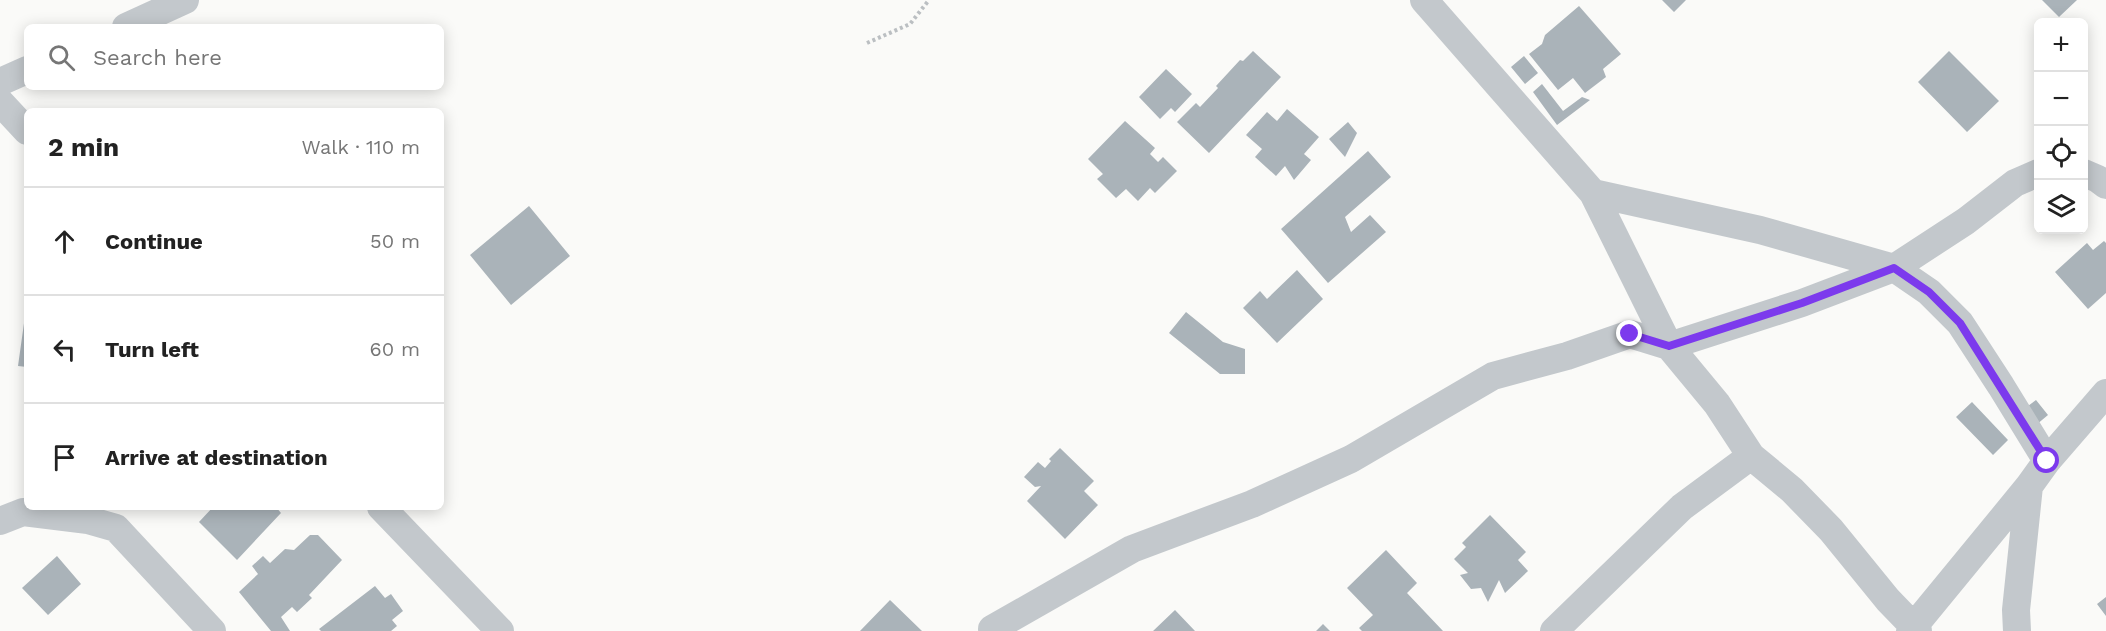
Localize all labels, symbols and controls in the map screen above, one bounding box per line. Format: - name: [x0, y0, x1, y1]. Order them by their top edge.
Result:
- map controls: [2034, 18, 2088, 234]
- button: +: [2034, 18, 2088, 72]
- search box: [24, 24, 444, 90]
- icon: search: [45, 41, 78, 74]
- text: Search here: [93, 45, 222, 70]
- button: −: [2034, 72, 2088, 126]
- button: locate: [2034, 126, 2088, 180]
- text: 2 min: [48, 132, 119, 162]
- text: Walk · 110 m: [302, 135, 420, 159]
- button: layers: [2034, 180, 2088, 234]
- icon: ahead: [48, 225, 81, 258]
- text: Continue: [105, 229, 203, 254]
- text: 50 m: [370, 229, 420, 253]
- route end: [1616, 320, 1642, 346]
- icon: left: [48, 333, 81, 366]
- text: Turn left: [105, 337, 199, 362]
- text: 60 m: [370, 337, 420, 361]
- icon: arrive: [48, 441, 81, 474]
- text: Arrive at destination: [105, 445, 328, 470]
- route start: [2033, 447, 2059, 473]

